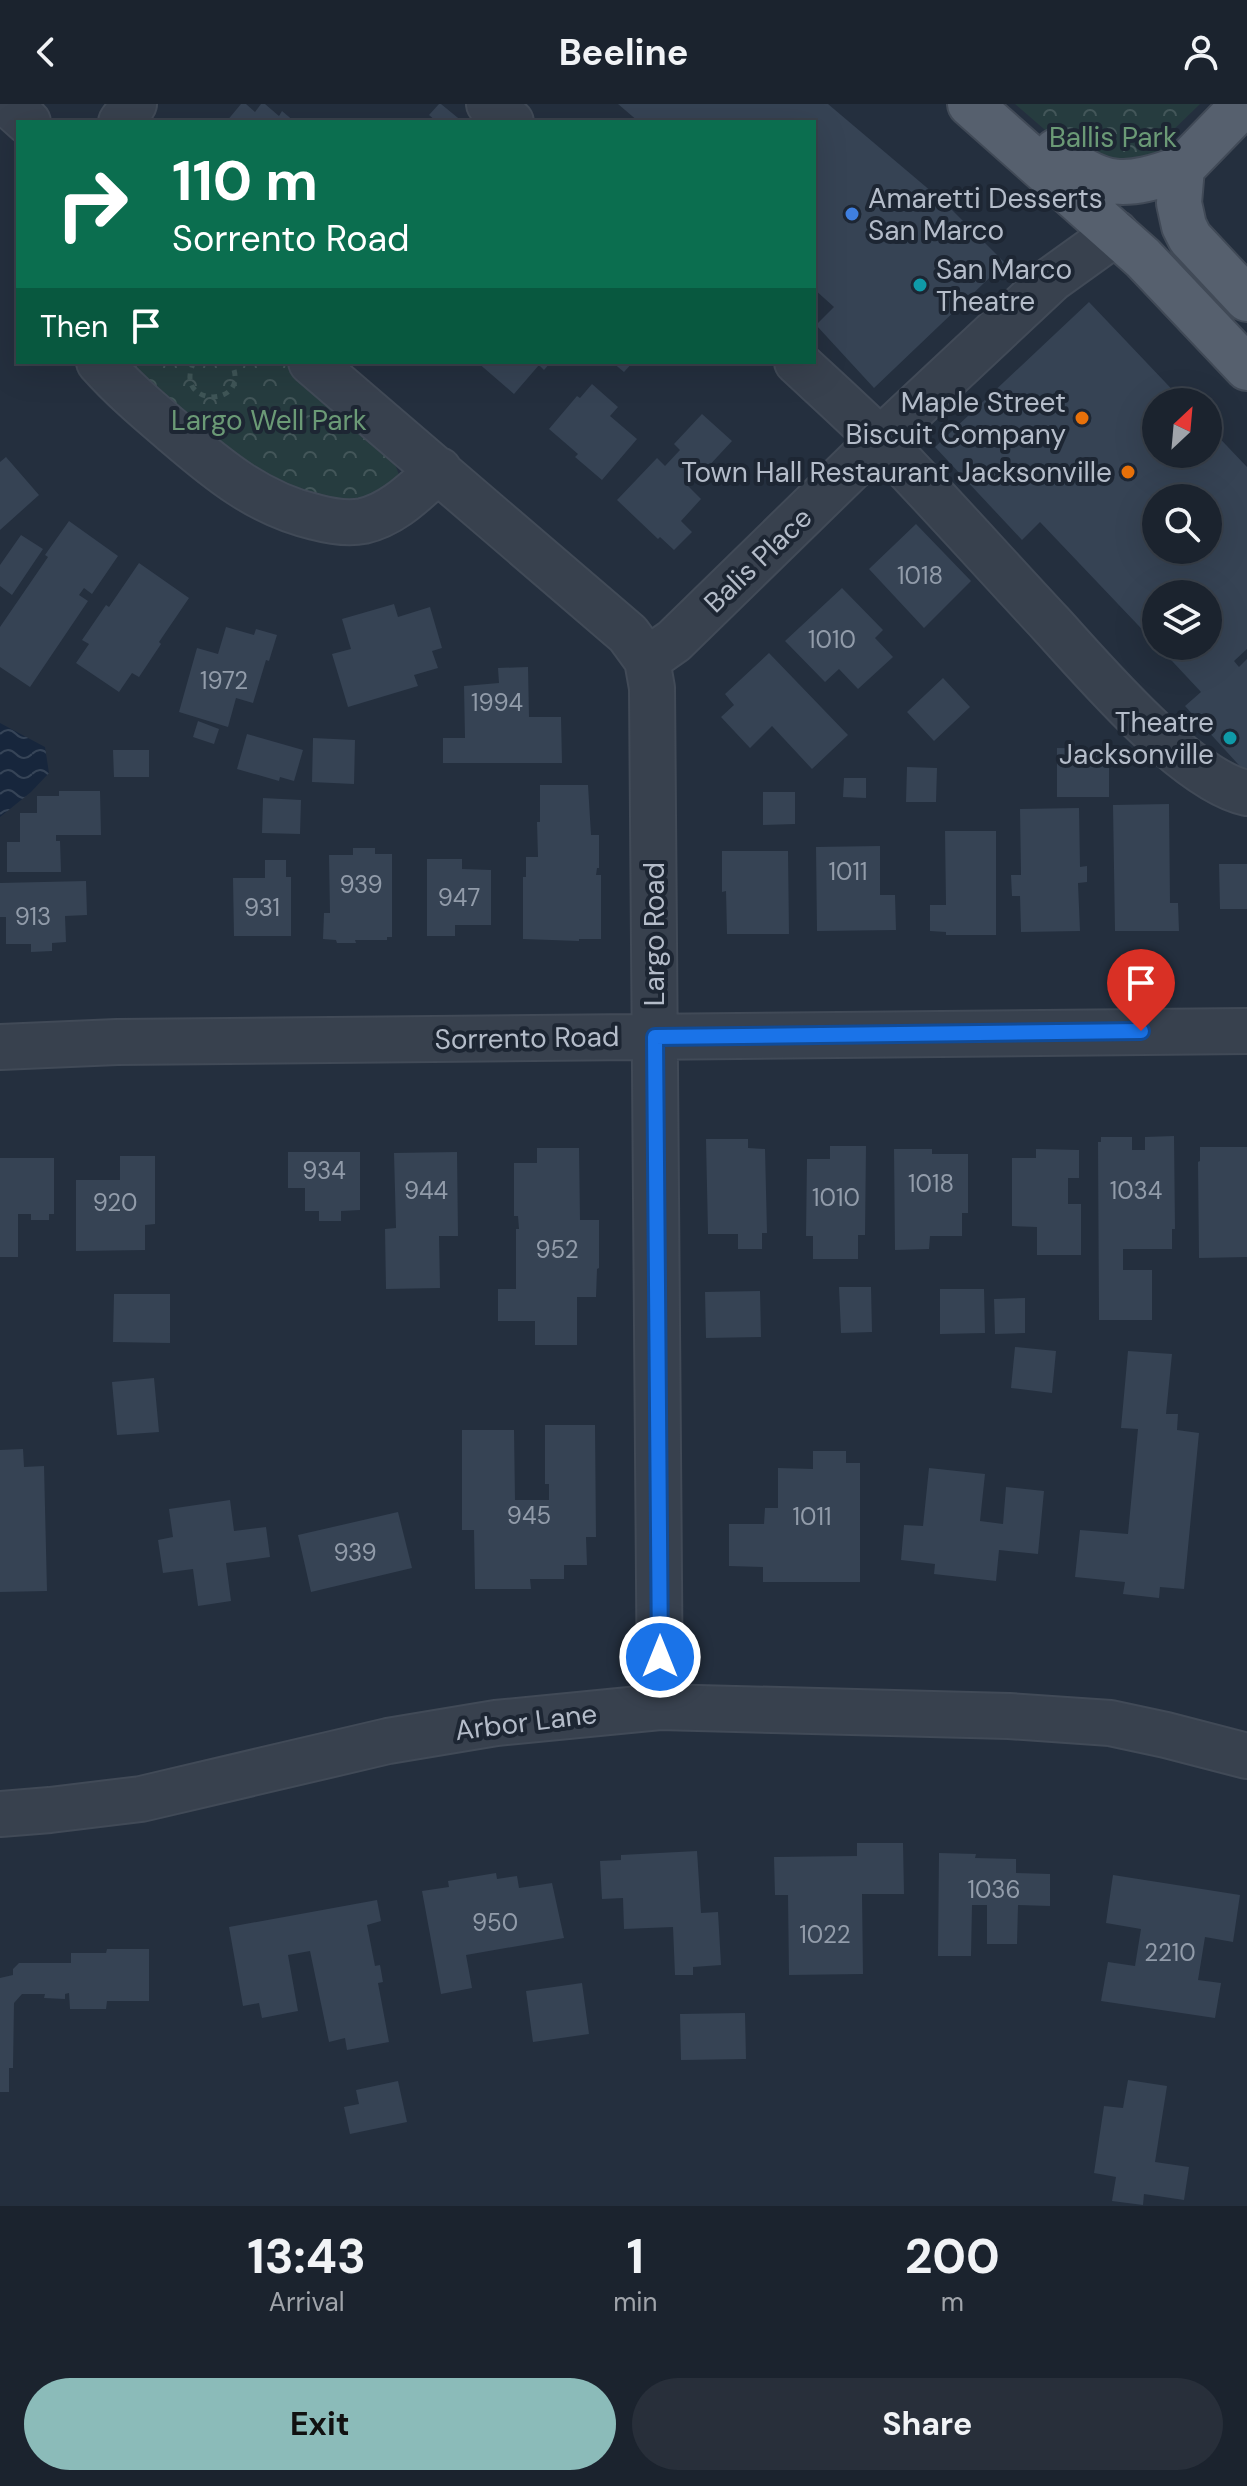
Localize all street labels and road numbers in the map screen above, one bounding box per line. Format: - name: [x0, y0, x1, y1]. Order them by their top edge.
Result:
- street label: Balis Place: [696, 499, 820, 621]
- street label: Largo Road: [636, 862, 673, 1006]
- street label: Sorrento Road: [434, 1018, 620, 1058]
- street label: Arbor Lane: [453, 1695, 599, 1749]

